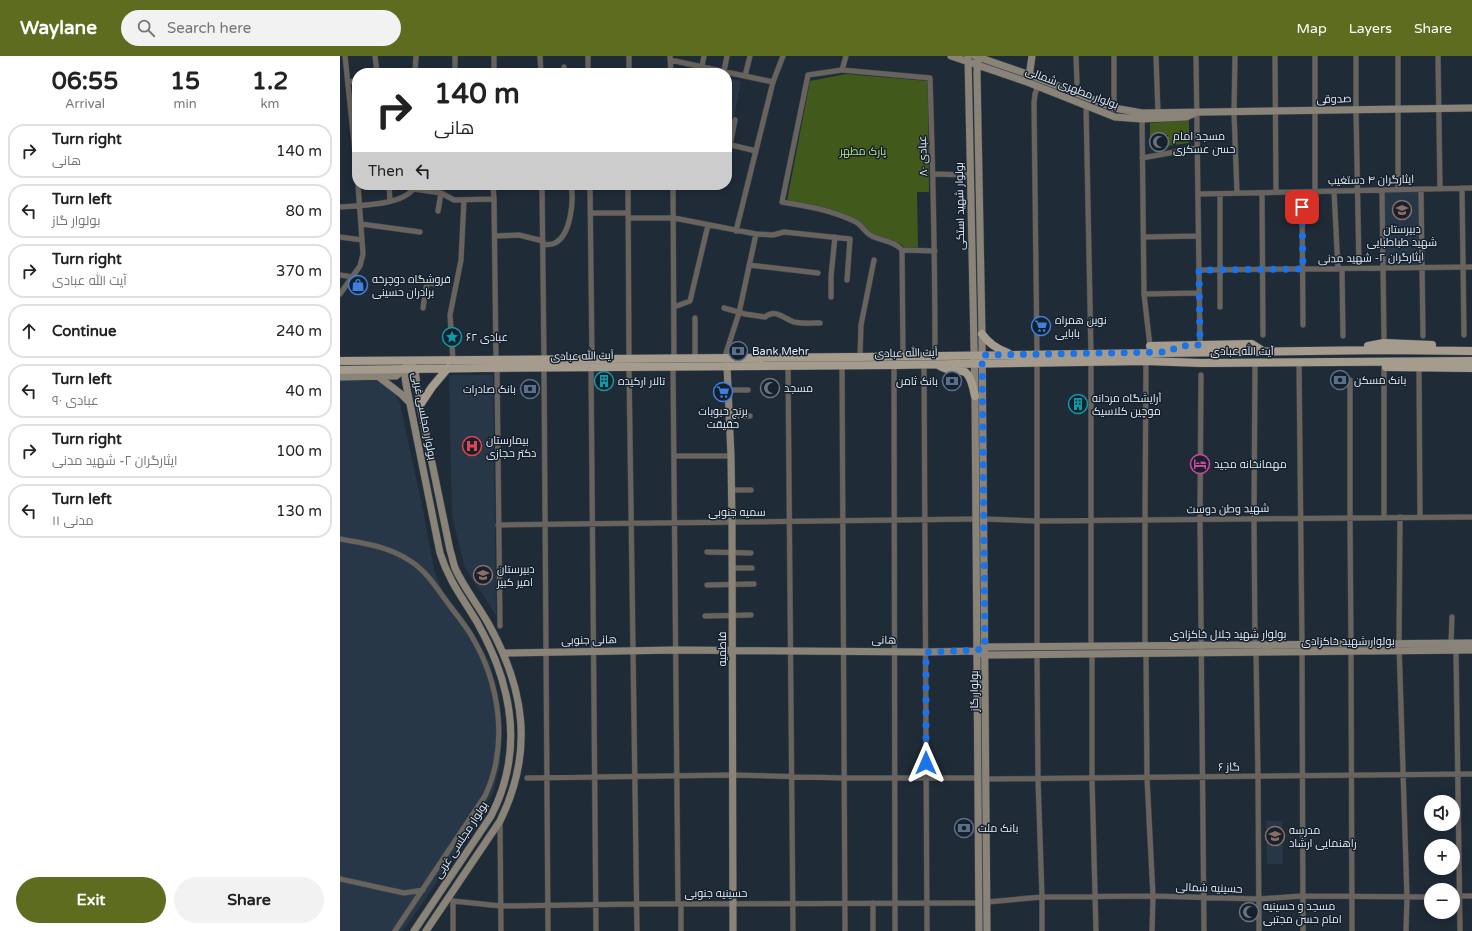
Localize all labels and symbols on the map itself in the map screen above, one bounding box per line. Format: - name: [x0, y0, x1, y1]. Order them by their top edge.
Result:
- street label: بولوار مطهری شمالی: [1024, 64, 1120, 112]
- street label: صدوقی: [1316, 92, 1352, 106]
- place label: مسجد امام حسن عسکری: [1173, 130, 1235, 156]
- mosque icon: مسجد امام حسن عسکری: [1148, 131, 1170, 153]
- street label: عبادی ۸۰: [916, 135, 930, 177]
- park label: پارک مطهر: [839, 145, 886, 158]
- street label: بولوار شهید استکی: [953, 162, 967, 250]
- street label: ایثارگران ۴ دستغیب: [1328, 173, 1414, 187]
- pin: [1285, 190, 1319, 224]
- school or university icon: دبیرستان شهید طباطبایی: [1391, 199, 1413, 221]
- place label: دبیرستان شهید طباطبایی: [1367, 223, 1437, 249]
- street label: ایثارگران ۲- شهید مدنی: [1318, 251, 1424, 265]
- place label: فروشگاه دوچرخه برادران حسینی: [372, 273, 451, 299]
- shop icon: فروشگاه دوچرخه برادران حسینی: [347, 274, 369, 296]
- place label: نوین همراه بابایی: [1055, 314, 1107, 340]
- supermarket icon: نوین همراه بابایی: [1030, 315, 1052, 337]
- place icon: عبادی ۶۲: [441, 326, 463, 348]
- place label: عبادی ۶۲: [466, 331, 508, 344]
- bank icon: Bank Mehr: [727, 340, 749, 362]
- street label: آیت الله عبادی: [1210, 343, 1274, 358]
- street label: آیت الله عبادی: [874, 344, 938, 360]
- place label: Bank Mehr: [752, 345, 810, 358]
- street label: آیت الله عبادی: [550, 347, 614, 363]
- bank icon: بانک مسکن: [1329, 369, 1351, 391]
- building icon: تالار ارکیده: [593, 370, 615, 392]
- bank icon: بانک ثامن: [941, 370, 963, 392]
- street label: بولوار مجلسی غربی: [409, 371, 439, 461]
- place label: بانک مسکن: [1354, 374, 1406, 387]
- place label: تالار ارکیده: [618, 375, 665, 388]
- place label: بانک ثامن: [896, 375, 938, 388]
- mosque icon: مسجد: [759, 377, 781, 399]
- bank icon: بانک صادرات: [519, 378, 541, 400]
- supermarket icon: برنج حبوبات حقیقت: [712, 381, 734, 403]
- place label: مسجد: [784, 382, 813, 395]
- place label: بانک صادرات: [463, 383, 516, 396]
- place label: آرایشگاه مردانه موچین کلاسیک: [1092, 392, 1161, 418]
- building icon: آرایشگاه مردانه موچین کلاسیک: [1067, 393, 1089, 415]
- place label: برنج حبوبات حقیقت: [698, 405, 748, 431]
- place label: بیمارستان دکتر حجازی: [486, 434, 536, 460]
- hospital icon: بیمارستان دکتر حجازی: [461, 435, 483, 457]
- hotel icon: مهمانخانه مجید: [1189, 453, 1211, 475]
- place label: مهمانخانه مجید: [1214, 458, 1287, 471]
- street label: شهید وطن دوست: [1187, 502, 1269, 516]
- street label: سمیه جنوبی: [708, 506, 766, 519]
- place label: دبیرستان امیر کبیر: [496, 563, 535, 589]
- school or university icon: دبیرستان امیر کبیر: [472, 564, 494, 586]
- street label: بولوار شهید جلال خاکزادی: [1169, 628, 1287, 641]
- street label: فاطمیه: [716, 631, 729, 667]
- street label: هانی جنوبی: [561, 633, 617, 647]
- street label: هانی: [872, 633, 896, 647]
- street label: بولوار شهید خاکزادی: [1301, 635, 1395, 648]
- street label: بولوار گاز: [968, 670, 981, 712]
- position arrow: [905, 742, 947, 784]
- street label: گاز ۶: [1218, 760, 1240, 774]
- street label: بولوار مجلسی غربی: [431, 799, 491, 881]
- bank icon: بانک ملت: [953, 817, 975, 839]
- place label: بانک ملت: [978, 822, 1018, 835]
- place label: مدرسه راهنمایی ارشاد: [1289, 824, 1357, 850]
- school or university icon: مدرسه راهنمایی ارشاد: [1264, 825, 1286, 847]
- street label: حسینیه شمالی: [1175, 880, 1243, 896]
- street label: حسینیه جنوبی: [685, 887, 747, 900]
- place label: مسجد و حسینیه امام حسن مجتبی: [1263, 900, 1342, 927]
- mosque icon: مسجد و حسینیه امام حسن مجتبی: [1238, 901, 1260, 923]

